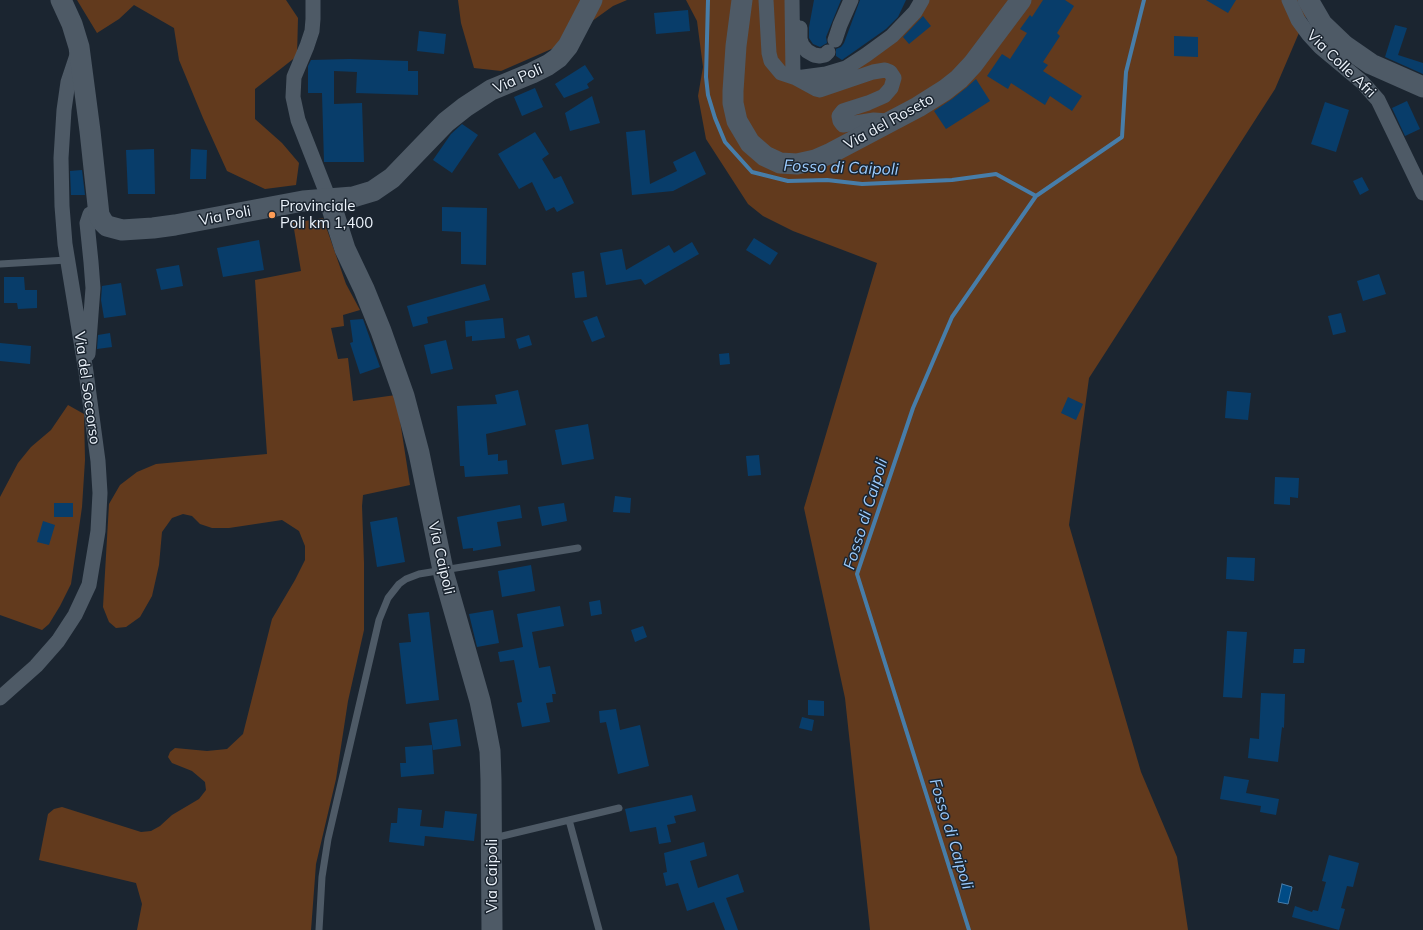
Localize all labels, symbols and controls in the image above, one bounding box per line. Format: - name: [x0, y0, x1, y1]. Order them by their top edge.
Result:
- street label: Via Colle Afri: [1303, 26, 1379, 102]
- street label: Via Poli: [491, 60, 545, 98]
- street label: Via del Roseto: [841, 90, 937, 154]
- water label: Fosso di Caipoli: [783, 156, 899, 180]
- place label: Provinciale Poli km 1,400: [280, 197, 373, 232]
- street label: Via Poli: [198, 202, 252, 230]
- marker: Provinciale Poli km 1,400: [267, 210, 277, 220]
- street label: Via del Soccorso: [70, 330, 104, 446]
- water label: Fosso di Caipoli: [840, 456, 892, 572]
- street label: Via Caipoli: [424, 520, 458, 596]
- water label: Fosso di Caipoli: [925, 776, 977, 892]
- street label: Via Caipoli: [483, 839, 501, 913]

